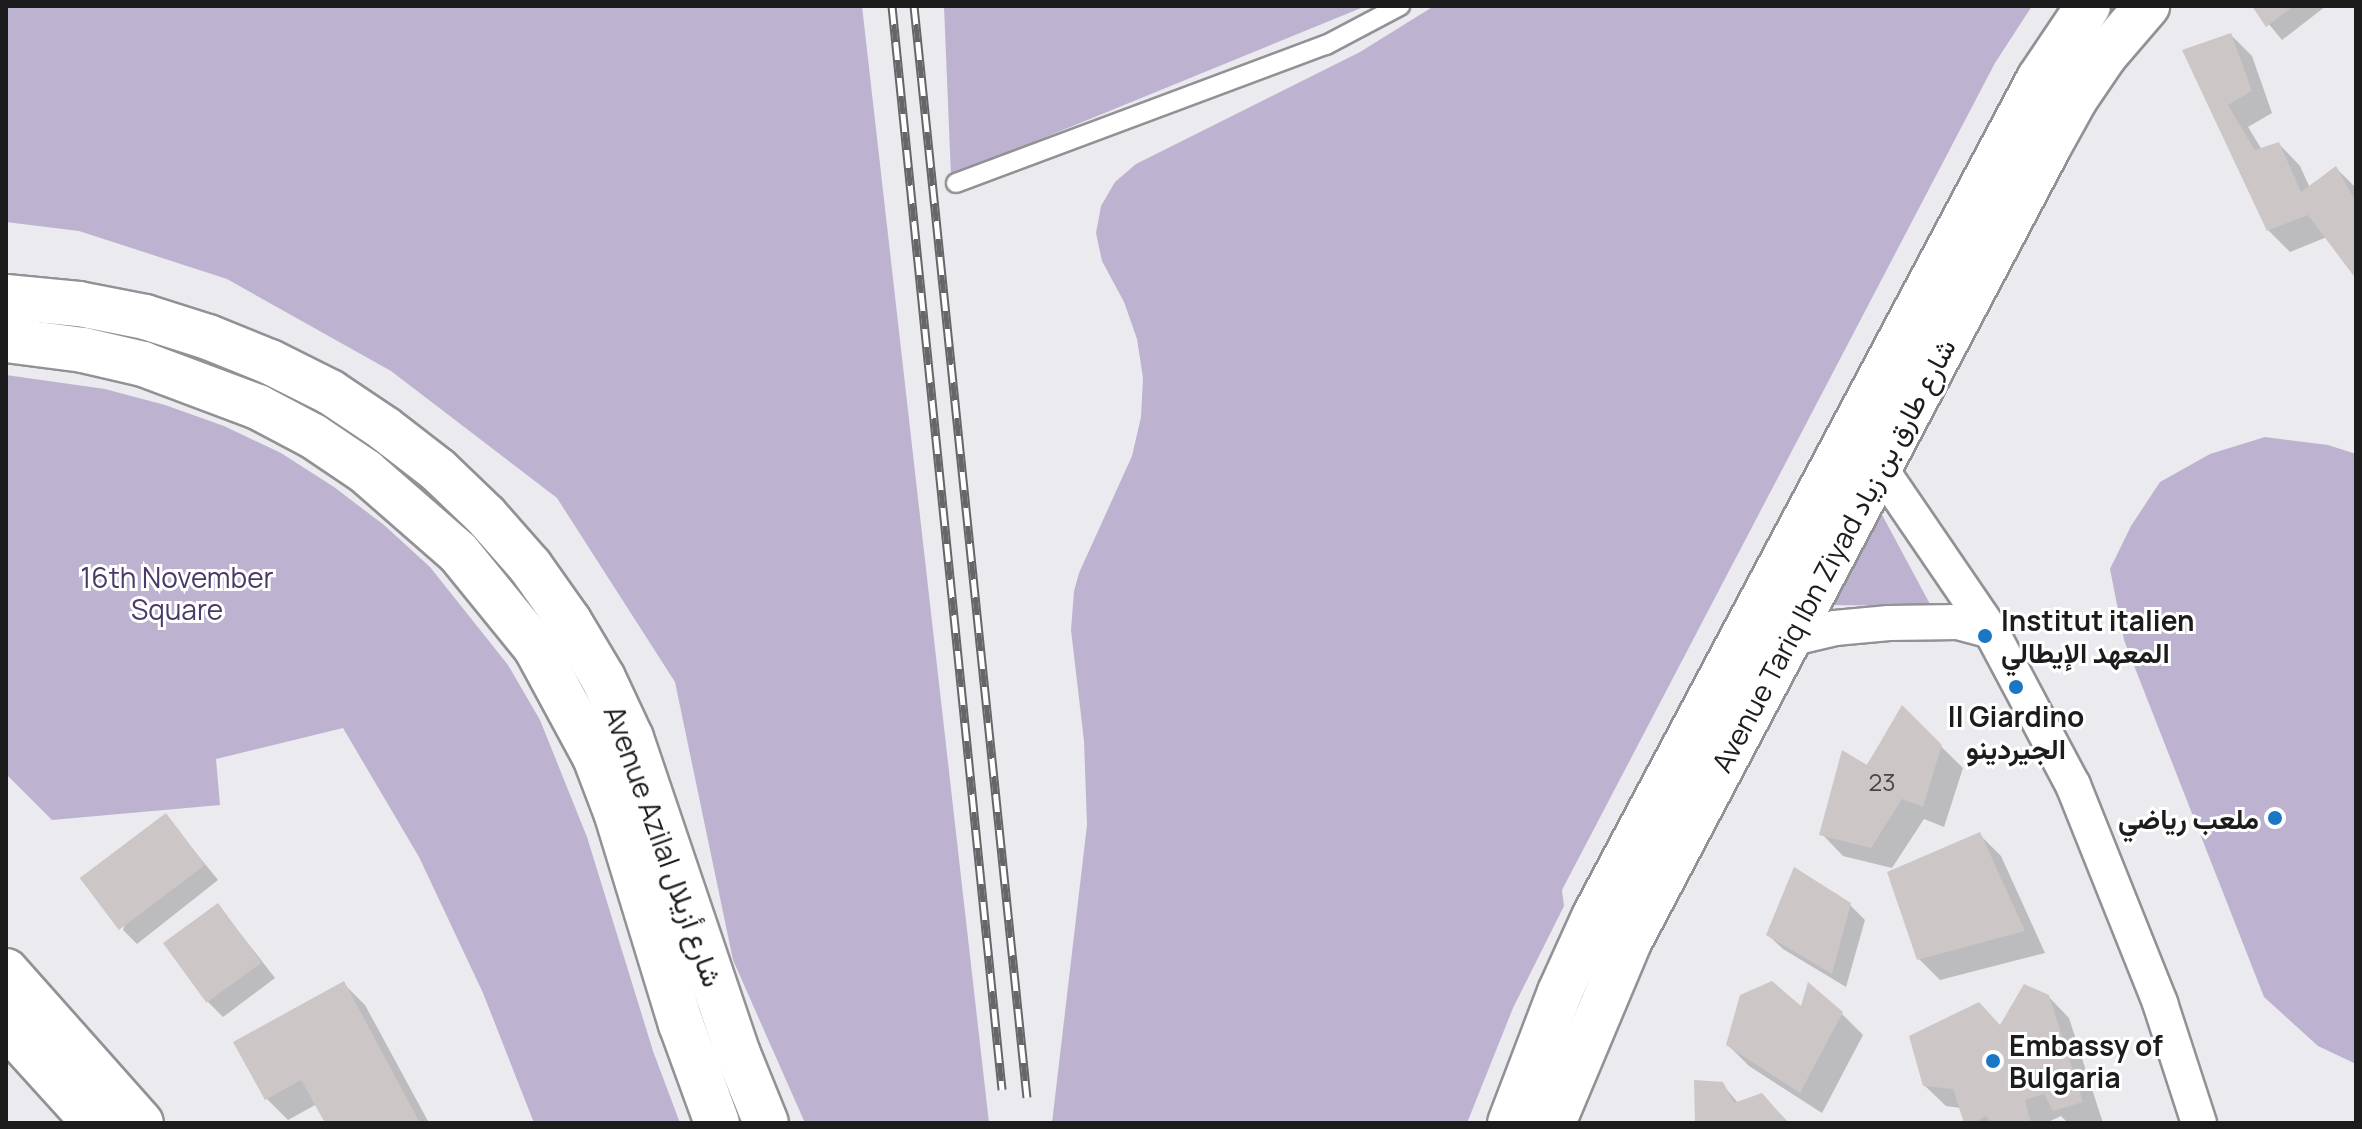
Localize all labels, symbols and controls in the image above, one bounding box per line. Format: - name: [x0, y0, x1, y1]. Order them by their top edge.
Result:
- street label: Avenue Tariq Ibn Ziyad شارع طارق بن زياد: [1704, 333, 1962, 777]
- park label: 16th November Square: [80, 560, 274, 626]
- place label: Institut italien المعهد الإيطالي: [2001, 603, 2195, 669]
- marker: Institut italien المعهد الإيطالي: [1976, 627, 1994, 645]
- marker: Il Giardino الجيردينو: [2007, 678, 2025, 696]
- place label: Il Giardino الجيردينو: [1948, 699, 2084, 765]
- street label: Avenue Azilal شارع أزيلال: [598, 701, 730, 991]
- house number: 23: [1869, 768, 1895, 796]
- place label: ملعب رياضي: [2118, 801, 2259, 835]
- marker: ملعب رياضي: [2266, 809, 2284, 827]
- place label: Embassy of Bulgaria: [2009, 1028, 2163, 1094]
- marker: Embassy of Bulgaria: [1984, 1052, 2002, 1070]

